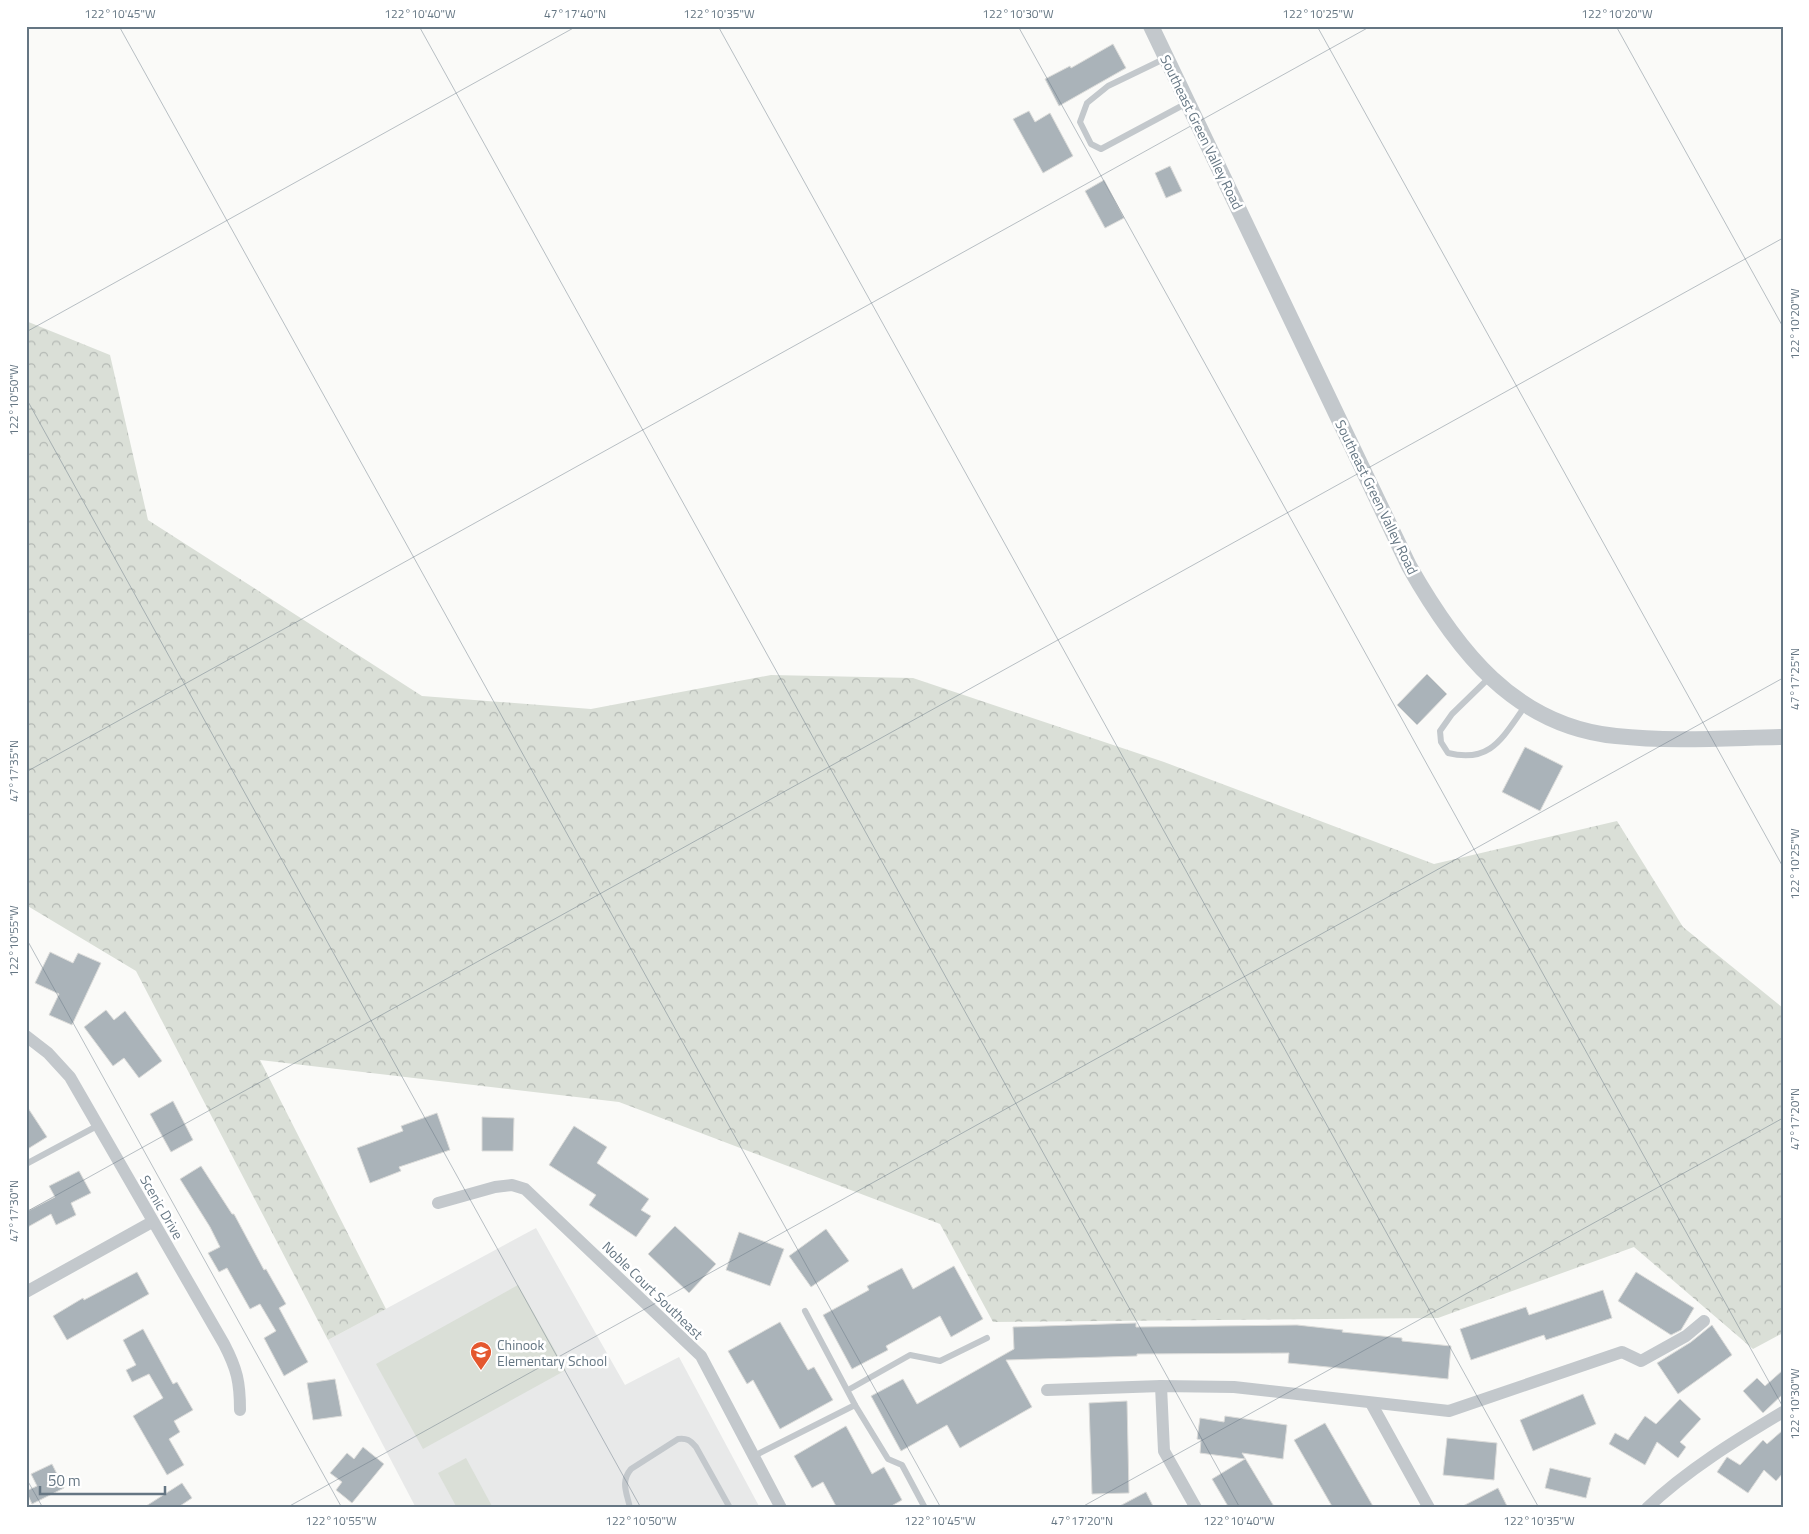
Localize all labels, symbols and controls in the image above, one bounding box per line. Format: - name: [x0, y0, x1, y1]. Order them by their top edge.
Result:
- text: 122°10'45"W: [84, 4, 156, 23]
- text: 122°10'40"W: [384, 4, 456, 23]
- text: 47°17'40"N: [544, 4, 606, 23]
- text: 122°10'35"W: [683, 4, 755, 23]
- text: 122°10'30"W: [982, 4, 1054, 23]
- text: 122°10'25"W: [1282, 4, 1354, 23]
- text: 122°10'20"W: [1581, 4, 1653, 23]
- street label: Southeast Green Valley Road: [1155, 51, 1249, 213]
- text: 122°10'20"W: [1785, 288, 1804, 360]
- text: 122°10'50"W: [4, 364, 23, 436]
- street label: Southeast Green Valley Road: [1330, 416, 1424, 578]
- text: 47°17'25"N: [1785, 648, 1804, 710]
- text: 47°17'35"N: [4, 740, 23, 802]
- text: 122°10'25"W: [1785, 828, 1804, 900]
- text: 122°10'55"W: [4, 905, 23, 977]
- text: 47°17'20"N: [1785, 1088, 1804, 1150]
- street label: Scenic Drive: [135, 1171, 189, 1243]
- text: 47°17'30"N: [4, 1180, 23, 1242]
- street label: Noble Court Southeast: [598, 1236, 708, 1344]
- place label: Chinook Elementary School: [497, 1334, 607, 1371]
- school or university icon: Chinook Elementary School: [469, 1340, 493, 1371]
- text: 122°10'30"W: [1785, 1368, 1804, 1440]
- scale bar: [40, 1464, 165, 1496]
- text: 50 m: [48, 1469, 81, 1492]
- text: 122°10'55"W: [305, 1511, 377, 1530]
- text: 122°10'50"W: [605, 1511, 677, 1530]
- text: 122°10'45"W: [904, 1511, 976, 1530]
- text: 47°17'20"N: [1051, 1511, 1113, 1530]
- text: 122°10'40"W: [1203, 1511, 1275, 1530]
- text: 122°10'35"W: [1503, 1511, 1575, 1530]

